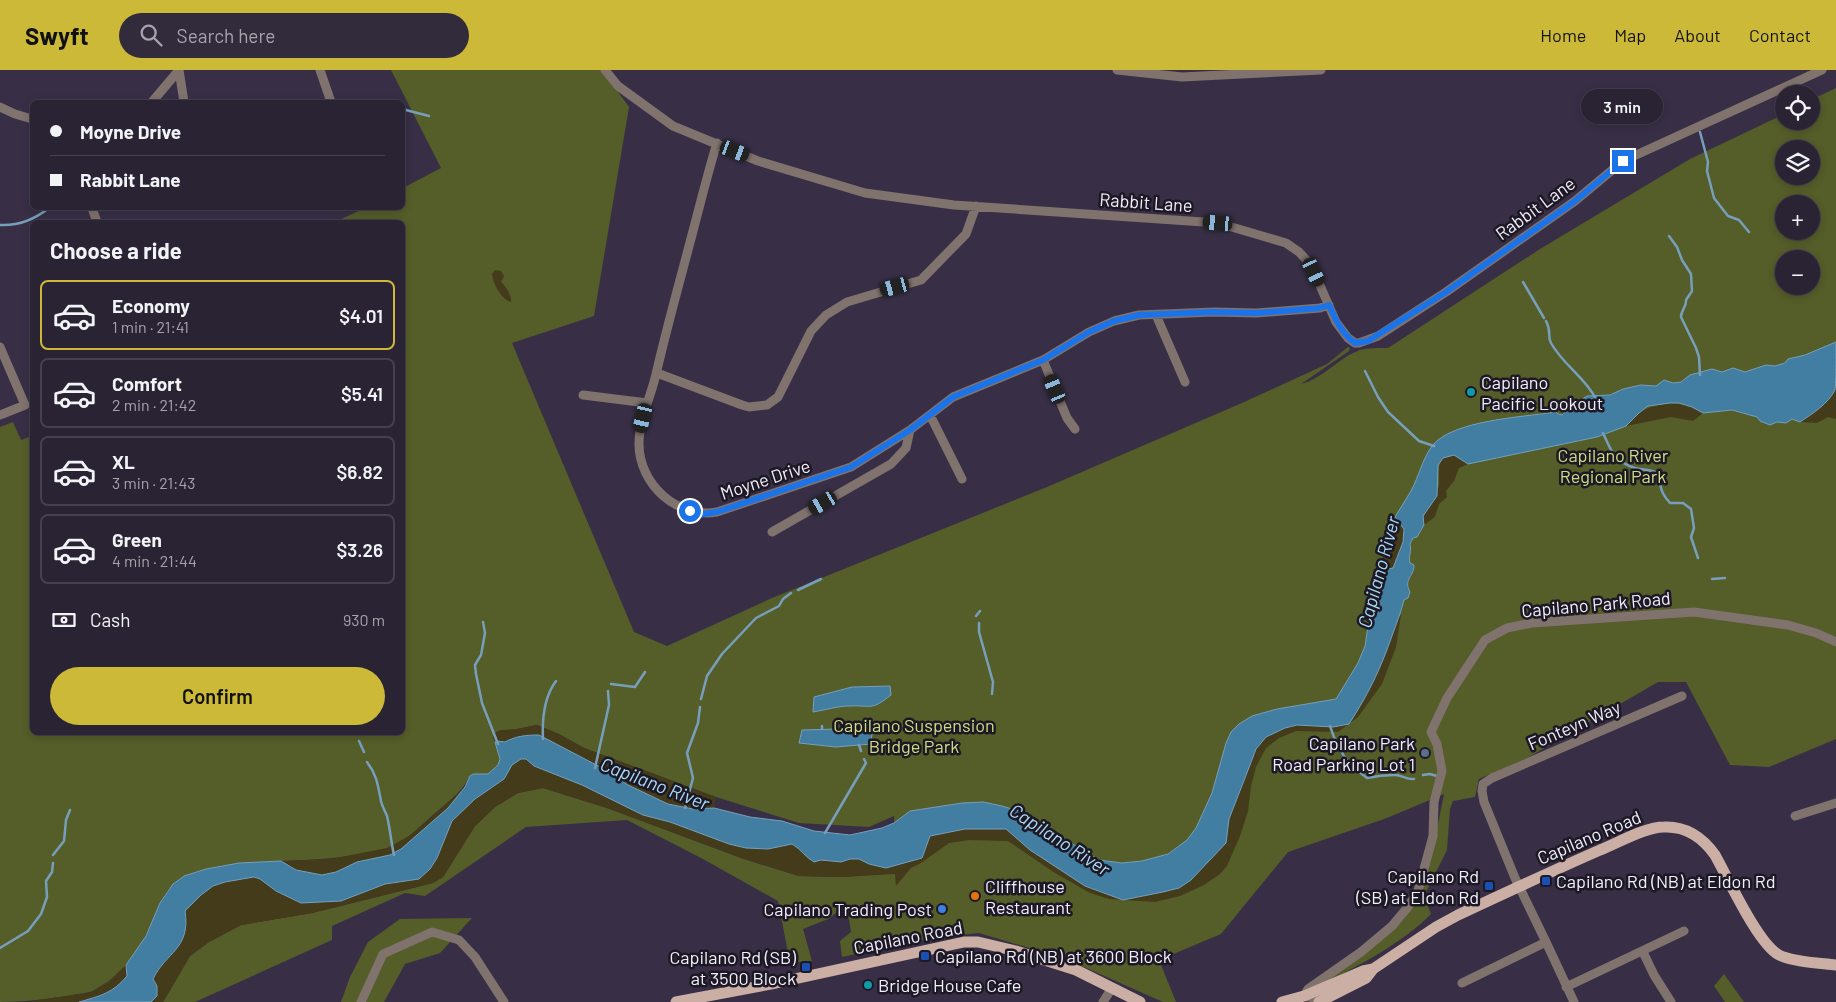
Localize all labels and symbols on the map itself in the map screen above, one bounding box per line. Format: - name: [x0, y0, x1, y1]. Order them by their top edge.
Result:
- callout: 3 min: [1582, 88, 1664, 124]
- car: [718, 139, 751, 163]
- route end: [1612, 150, 1634, 172]
- street label: Rabbit Lane: [1491, 172, 1579, 244]
- street label: Rabbit Lane: [1099, 188, 1193, 216]
- car: [1202, 214, 1233, 232]
- car: [1300, 255, 1327, 289]
- car: [878, 276, 911, 298]
- place label: Capilano Pacific Lookout: [1481, 371, 1603, 414]
- car: [1042, 372, 1067, 406]
- marker: Capilano Pacific Lookout: [1465, 386, 1477, 398]
- car: [632, 402, 653, 434]
- park label: Capilano River Regional Park: [1558, 444, 1669, 487]
- street label: Moyne Drive: [717, 454, 813, 504]
- car: [806, 489, 839, 517]
- route start: [679, 500, 701, 522]
- water label: Capilano River: [1352, 512, 1404, 630]
- street label: Capilano Park Road: [1521, 587, 1671, 621]
- street label: Fonteyn Way: [1524, 696, 1624, 754]
- park label: Capilano Suspension Bridge Park: [833, 714, 995, 757]
- place label: Capilano Park Road Parking Lot 1: [1272, 732, 1415, 775]
- marker: Capilano Park Road Parking Lot 1: [1419, 747, 1431, 759]
- water label: Capilano River: [597, 752, 714, 815]
- water label: Capilano River: [1006, 798, 1115, 881]
- street label: Capilano Road: [1534, 805, 1644, 869]
- place label: Capilano Rd (SB) at Eldon Rd: [1355, 865, 1479, 908]
- place label: Capilano Rd (NB) at Eldon Rd: [1556, 870, 1775, 892]
- place label: Cliffhouse Restaurant: [985, 875, 1071, 918]
- marker: Capilano Rd (NB) at Eldon Rd: [1540, 875, 1552, 887]
- marker: Capilano Rd (SB) at Eldon Rd: [1483, 880, 1495, 892]
- marker: Cliffhouse Restaurant: [969, 890, 981, 902]
- place label: Capilano Trading Post: [763, 898, 932, 920]
- marker: Capilano Trading Post: [936, 903, 948, 915]
- street label: Capilano Road: [852, 916, 964, 958]
- place label: Capilano Rd (NB) at 3600 Block: [935, 945, 1172, 967]
- place label: Capilano Rd (SB) at 3500 Block: [670, 946, 796, 989]
- marker: Capilano Rd (NB) at 3600 Block: [919, 950, 931, 962]
- marker: Capilano Rd (SB) at 3500 Block: [800, 961, 812, 973]
- place label: Bridge House Cafe: [878, 974, 1021, 996]
- marker: Bridge House Cafe: [862, 979, 874, 991]

